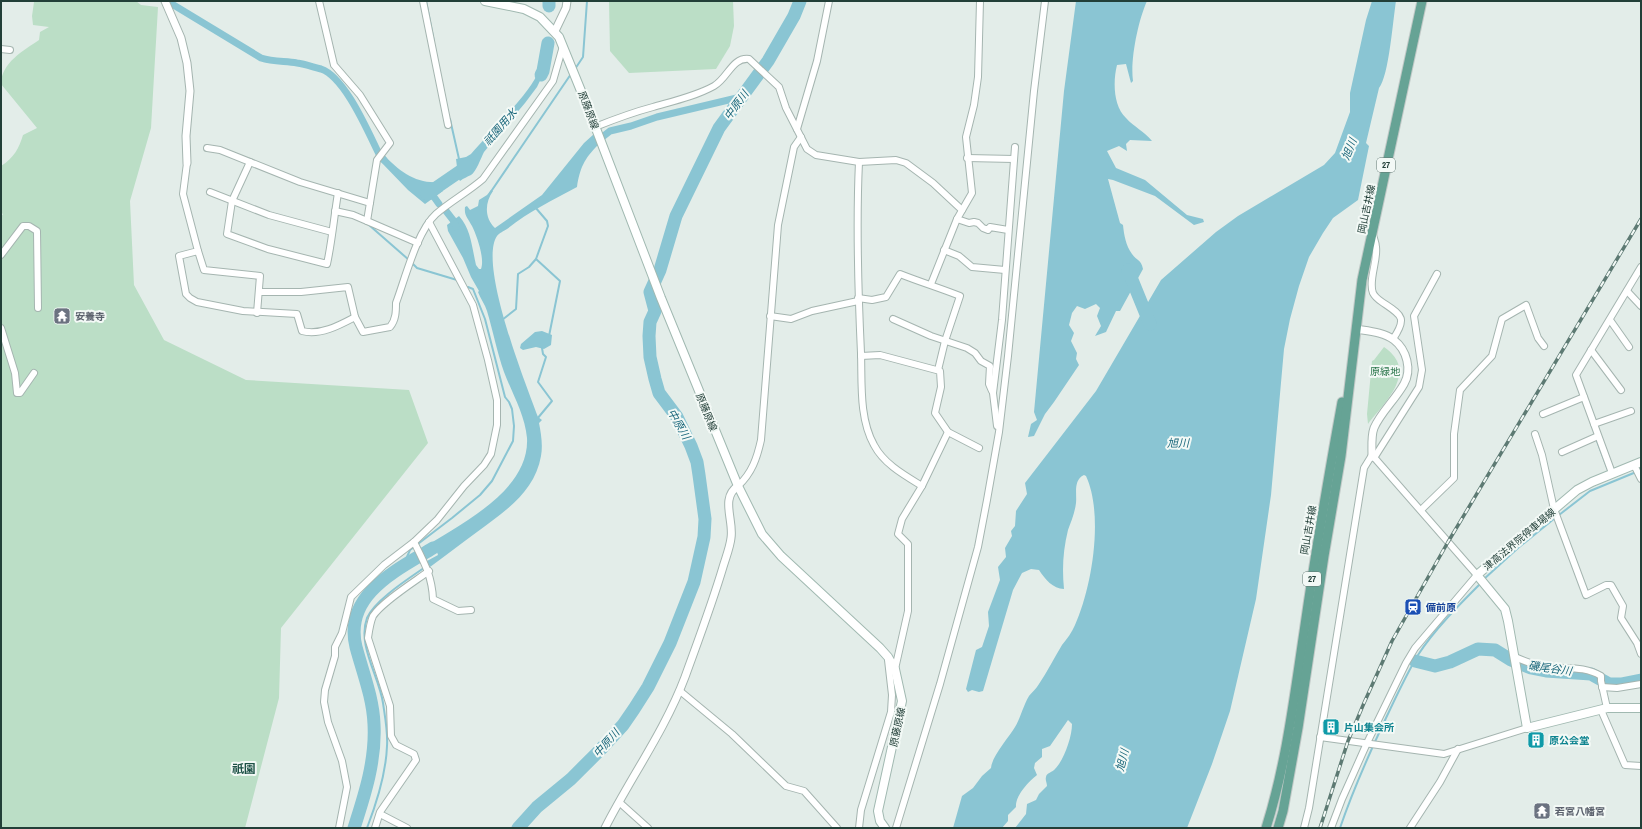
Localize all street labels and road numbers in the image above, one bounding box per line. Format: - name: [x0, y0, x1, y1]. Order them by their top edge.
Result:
- street label: 原藤原線: [575, 89, 602, 131]
- road number: 27: [1377, 158, 1395, 172]
- street label: 岡山吉井線: [1355, 183, 1378, 235]
- street label: 原藤原線: [693, 391, 720, 433]
- street label: 岡山吉井線: [1298, 504, 1319, 556]
- street label: 津高法界院停車場線: [1481, 505, 1558, 573]
- road number: 27: [1303, 572, 1321, 586]
- street label: 原藤原線: [887, 706, 908, 748]

